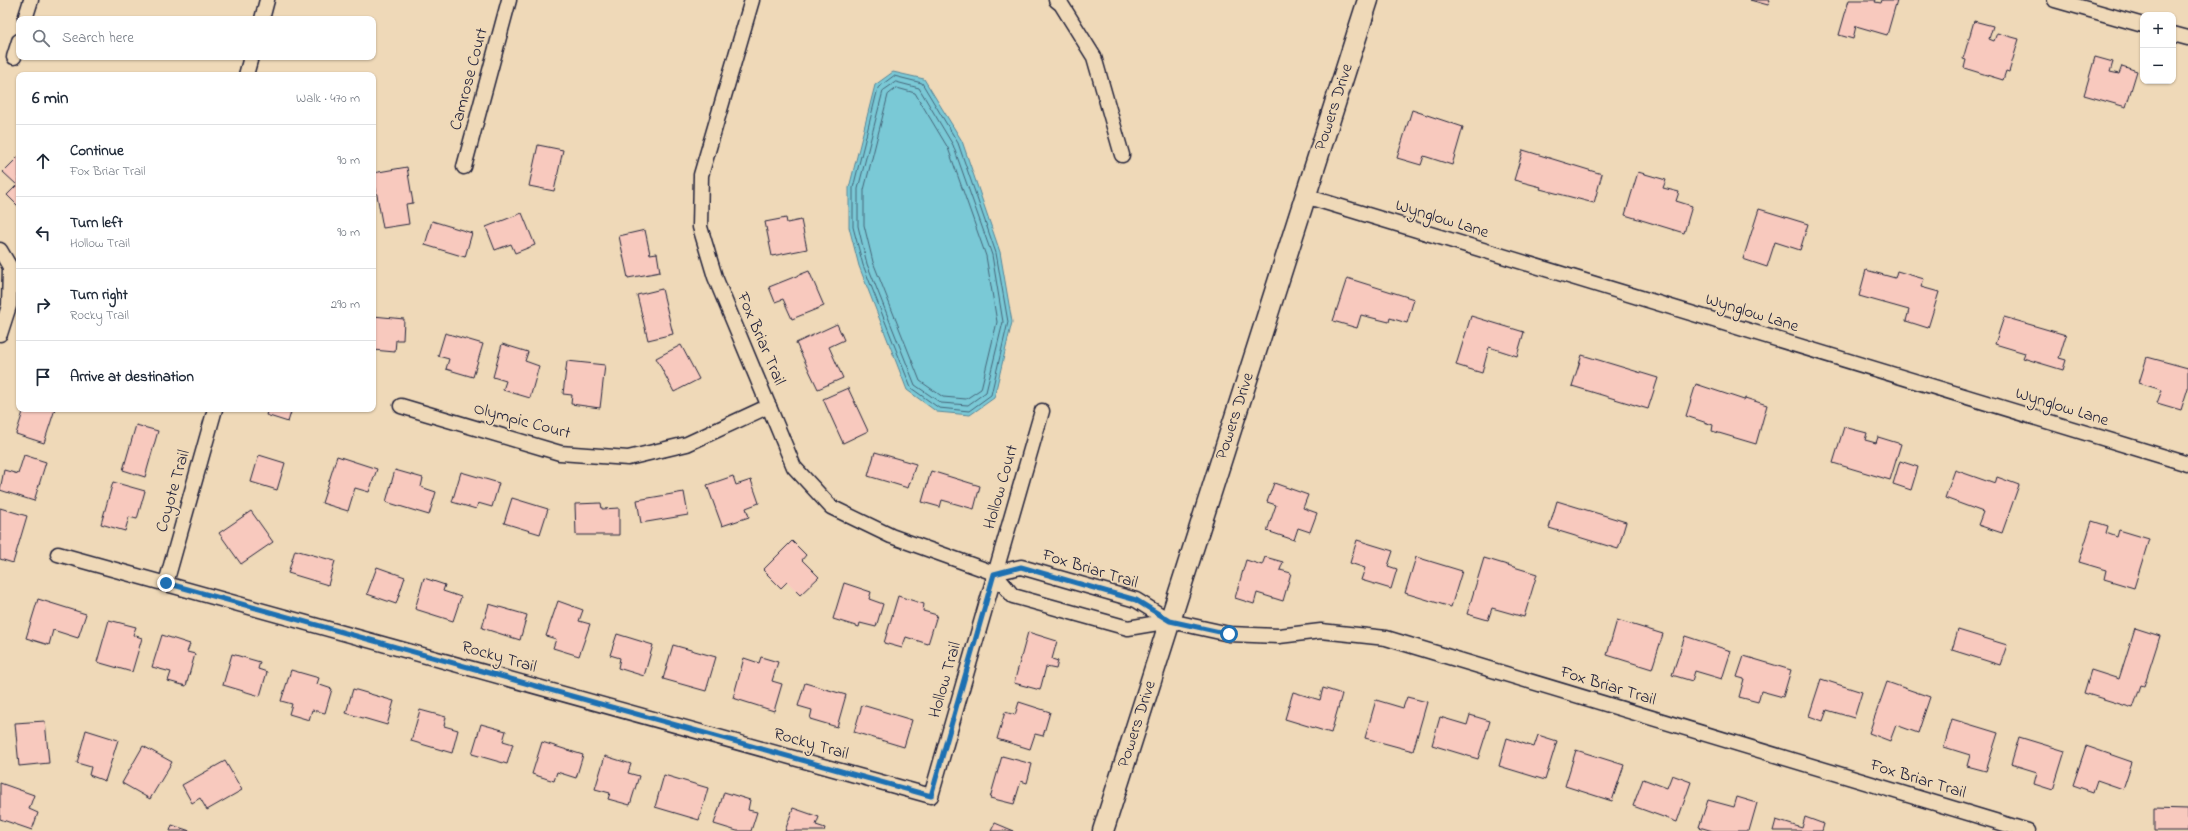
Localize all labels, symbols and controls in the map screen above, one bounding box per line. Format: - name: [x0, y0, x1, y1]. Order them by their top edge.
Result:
- map controls: [2140, 12, 2176, 84]
- button: +: [2140, 12, 2176, 48]
- search box: [16, 16, 376, 60]
- street label: Camrose Court: [443, 25, 495, 133]
- icon: search: [30, 27, 52, 49]
- text: Search here: [62, 27, 134, 49]
- button: −: [2140, 48, 2176, 84]
- street label: Powers Drive: [1308, 60, 1360, 154]
- text: 6 min: [32, 86, 68, 111]
- text: Walk · 470 m: [296, 89, 360, 108]
- text: Continue: [70, 140, 124, 162]
- icon: ahead: [32, 150, 54, 172]
- text: 90 m: [337, 151, 360, 170]
- text: Fox Briar Trail: [70, 162, 146, 181]
- street label: Wynglow Lane: [1392, 193, 1492, 247]
- text: Turn left: [70, 212, 123, 234]
- icon: left: [32, 222, 54, 244]
- text: 90 m: [337, 223, 360, 242]
- text: Hollow Trail: [70, 234, 130, 253]
- text: Turn right: [70, 284, 128, 306]
- street label: Wynglow Lane: [1702, 287, 1802, 341]
- street label: Fox Briar Trail: [730, 288, 792, 389]
- icon: right: [32, 294, 54, 316]
- text: 290 m: [331, 295, 360, 314]
- text: Rocky Trail: [70, 306, 129, 325]
- icon: arrive: [32, 366, 54, 388]
- text: Arrive at destination: [70, 366, 194, 388]
- street label: Powers Drive: [1209, 369, 1261, 463]
- street label: Wynglow Lane: [2012, 381, 2112, 435]
- street label: Olympic Court: [470, 396, 574, 447]
- street label: Hollow Court: [977, 441, 1025, 532]
- street label: Coyote Trail: [149, 447, 198, 535]
- street label: Fox Briar Trail: [1038, 542, 1141, 595]
- route end: [157, 574, 175, 592]
- route start: [1220, 625, 1238, 643]
- street label: Rocky Trail: [458, 634, 540, 681]
- street label: Hollow Trail: [922, 639, 968, 721]
- street label: Fox Briar Trail: [1556, 659, 1659, 712]
- street label: Powers Drive: [1111, 677, 1163, 771]
- street label: Rocky Trail: [770, 721, 852, 768]
- street label: Fox Briar Trail: [1866, 752, 1969, 805]

